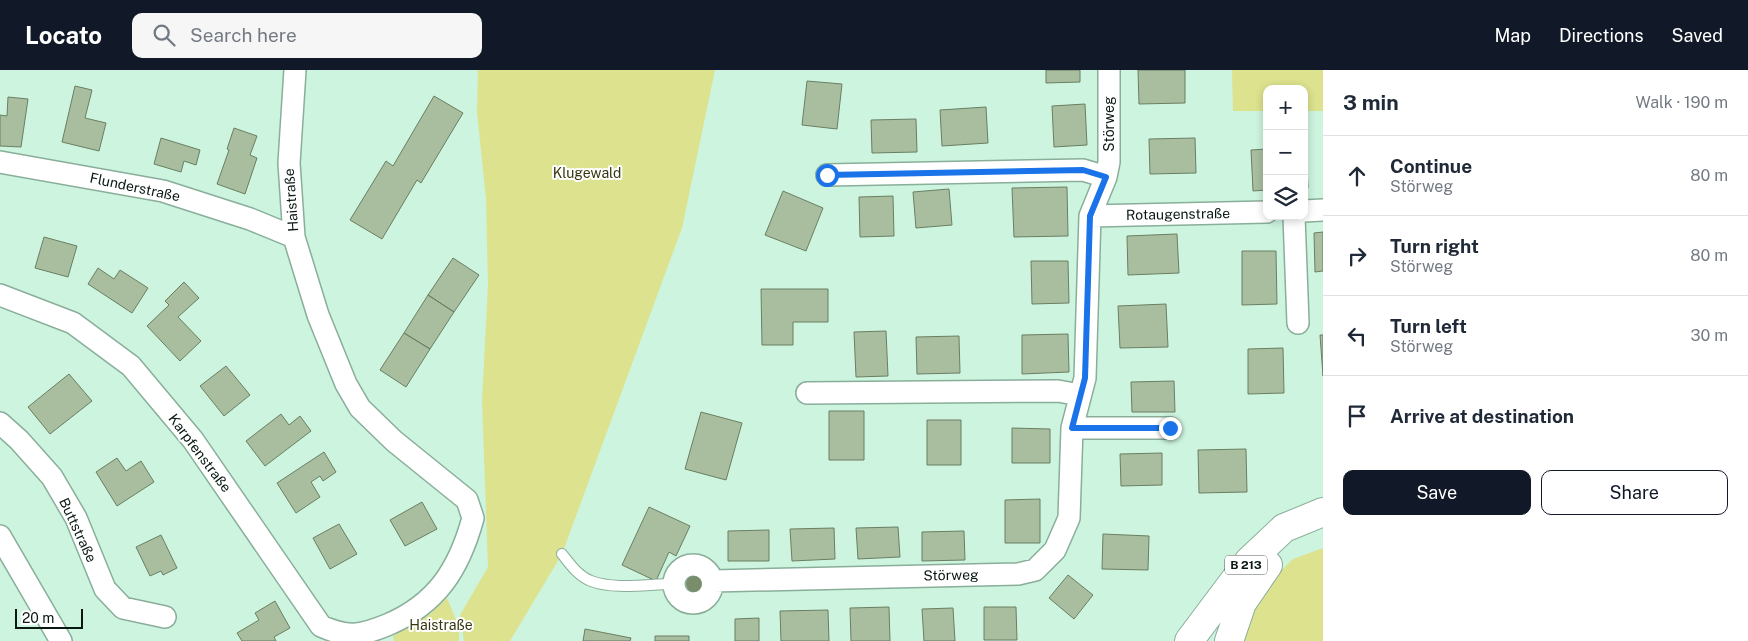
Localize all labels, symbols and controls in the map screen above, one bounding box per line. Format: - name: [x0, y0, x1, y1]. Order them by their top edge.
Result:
- search box: [132, 13, 482, 58]
- text: Locato: [25, 21, 102, 49]
- icon: search: [150, 21, 178, 49]
- text: Search here: [190, 24, 297, 46]
- text: Map: [1494, 25, 1531, 46]
- text: Directions: [1559, 25, 1644, 46]
- text: Saved: [1672, 25, 1723, 46]
- map controls: [1263, 85, 1308, 220]
- button: +: [1263, 85, 1308, 130]
- text: 3 min: [1343, 90, 1399, 115]
- text: Walk · 190 m: [1636, 93, 1728, 112]
- street label: Störweg: [1101, 96, 1117, 152]
- button: −: [1263, 130, 1308, 175]
- text: Continue: [1390, 155, 1472, 177]
- icon: ahead: [1343, 162, 1371, 190]
- route start: [816, 164, 839, 187]
- park label: Klugewald: [553, 165, 621, 181]
- text: 80 m: [1690, 166, 1728, 185]
- street label: Haistraße: [281, 168, 301, 232]
- street label: Flunderstraße: [88, 170, 182, 204]
- button: layers: [1263, 175, 1308, 220]
- text: Störweg: [1390, 177, 1453, 196]
- street label: Rotaugenstraße: [1126, 205, 1230, 223]
- text: Turn right: [1390, 235, 1479, 257]
- icon: right: [1343, 242, 1371, 270]
- text: 80 m: [1690, 246, 1728, 265]
- text: Störweg: [1390, 257, 1453, 276]
- text: Turn left: [1390, 315, 1467, 337]
- icon: left: [1343, 322, 1371, 350]
- text: 30 m: [1691, 326, 1728, 345]
- text: Störweg: [1390, 337, 1453, 356]
- icon: arrive: [1343, 402, 1371, 430]
- text: Arrive at destination: [1390, 405, 1574, 427]
- street label: Karpfenstraße: [165, 411, 235, 495]
- route end: [1159, 417, 1182, 440]
- button: Save: [1343, 470, 1531, 515]
- button: Share: [1541, 470, 1728, 515]
- street label: Buttstraße: [56, 495, 100, 565]
- road number: B 213: [1225, 556, 1267, 574]
- street label: Störweg: [923, 567, 979, 583]
- scale bar: [15, 606, 82, 629]
- text: 20 m: [22, 610, 54, 626]
- park label: Haistraße: [409, 617, 473, 633]

